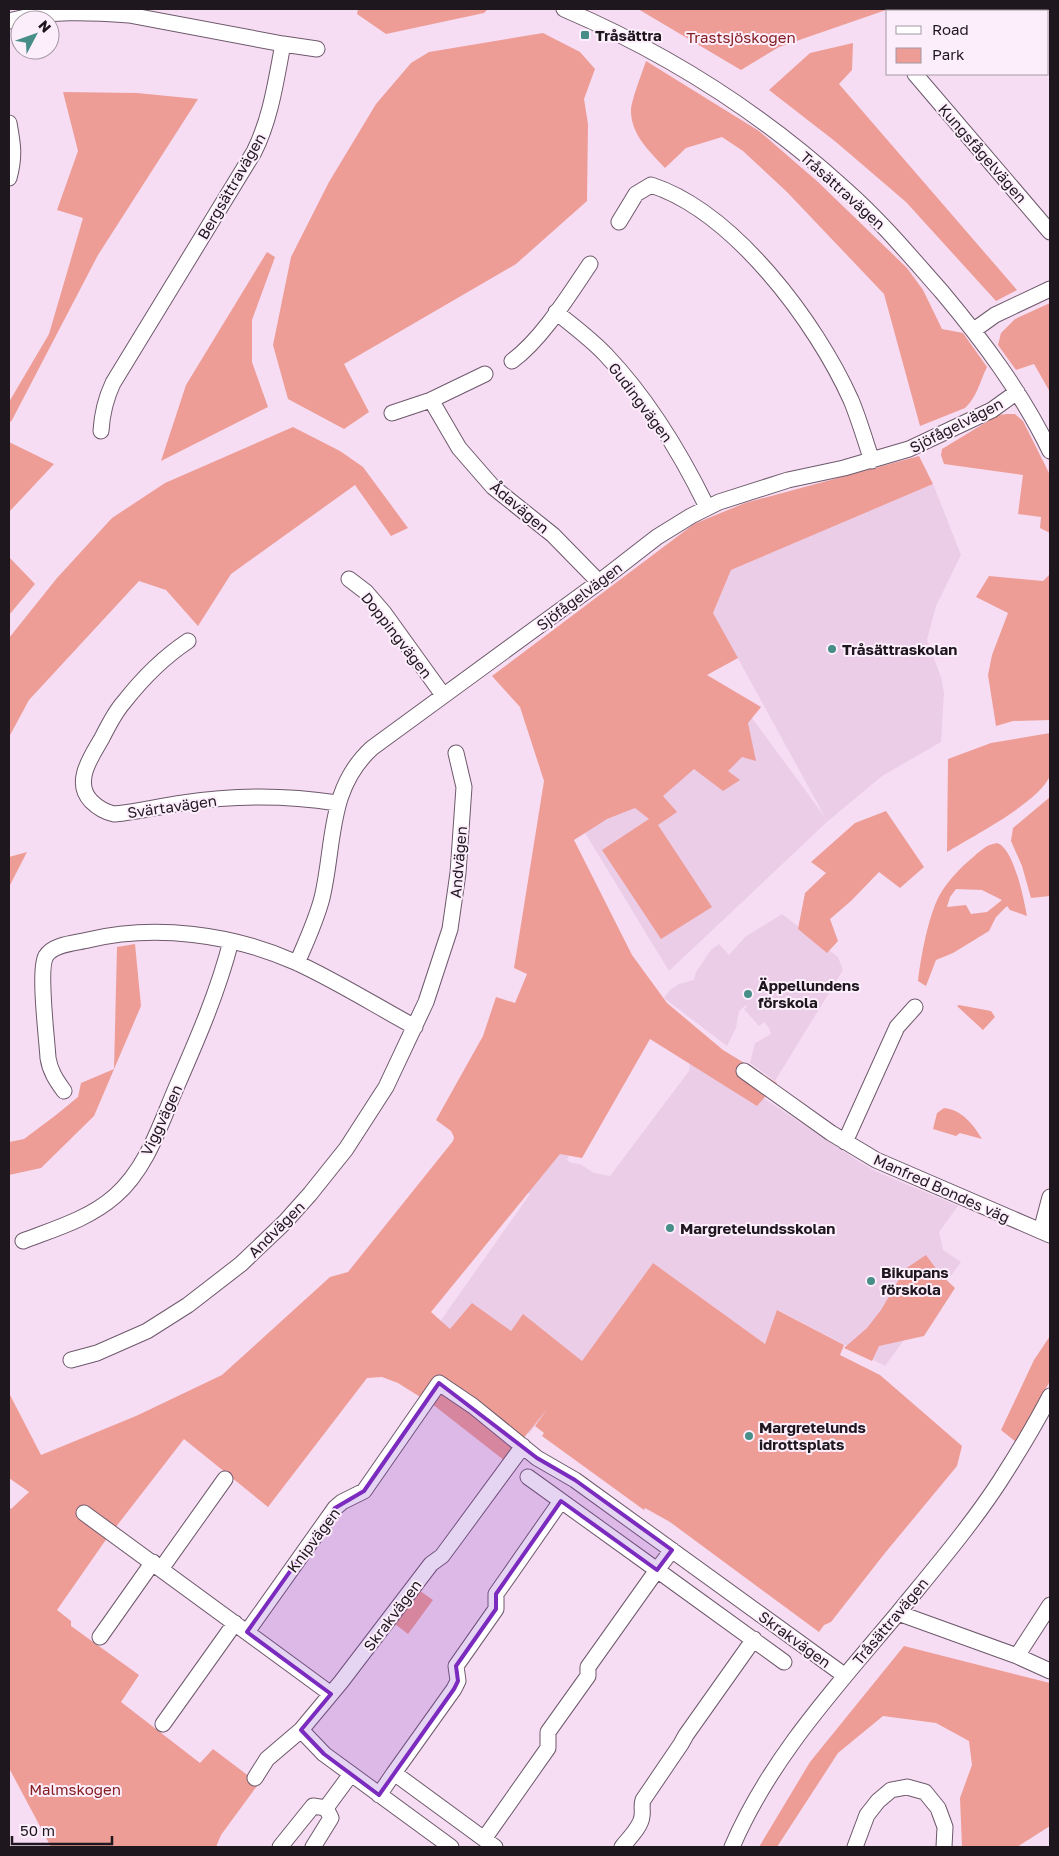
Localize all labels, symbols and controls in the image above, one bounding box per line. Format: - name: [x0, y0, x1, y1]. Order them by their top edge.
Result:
- north arrow: [10, 10, 60, 60]
- legend: [886, 10, 1049, 75]
- text: N: [35, 17, 55, 36]
- text: Road: [932, 20, 969, 38]
- place label: Tråsättra: [595, 26, 662, 44]
- park label: Trastsjöskogen: [686, 28, 796, 46]
- marker: Tråsättra: [579, 29, 591, 41]
- text: Park: [932, 45, 965, 63]
- street label: Kungsfågelvägen: [935, 100, 1031, 206]
- street label: Bergsättravägen: [193, 130, 269, 242]
- street label: Tråsättravägen: [797, 147, 889, 233]
- street label: Gudingvägen: [605, 359, 677, 445]
- street label: Sjöfågelvägen: [906, 394, 1006, 456]
- street label: Ådavägen: [487, 477, 553, 537]
- street label: Sjöfågelvägen: [533, 558, 625, 634]
- street label: Doppingvägen: [358, 588, 436, 682]
- place label: Tråsättraskolan: [842, 640, 957, 658]
- marker: Tråsättraskolan: [826, 643, 838, 655]
- street label: Svärtavägen: [126, 791, 218, 821]
- street label: Andvägen: [446, 825, 470, 899]
- place label: Äppellundens förskola: [758, 976, 860, 1011]
- marker: Äppellundens förskola: [742, 988, 754, 1000]
- street label: Viggvägen: [137, 1082, 185, 1158]
- street label: Manfred Bondes väg: [871, 1150, 1013, 1226]
- street label: Andvägen: [244, 1197, 308, 1261]
- place label: Margretelundsskolan: [680, 1219, 835, 1237]
- marker: Margretelundsskolan: [664, 1222, 676, 1234]
- place label: Bikupans förskola: [881, 1263, 949, 1298]
- marker: Bikupans förskola: [865, 1275, 877, 1287]
- place label: Margretelunds idrottsplats: [759, 1418, 866, 1453]
- marker: Margretelunds idrottsplats: [743, 1430, 755, 1442]
- street label: Knipvägen: [283, 1504, 343, 1576]
- street label: Tråsättravägen: [848, 1574, 932, 1668]
- street label: Skrakvägen: [359, 1576, 425, 1654]
- street label: Skrakvägen: [755, 1607, 835, 1671]
- park label: Malmskogen: [29, 1780, 121, 1798]
- scale bar: [12, 1814, 112, 1846]
- text: 50 m: [20, 1821, 55, 1839]

